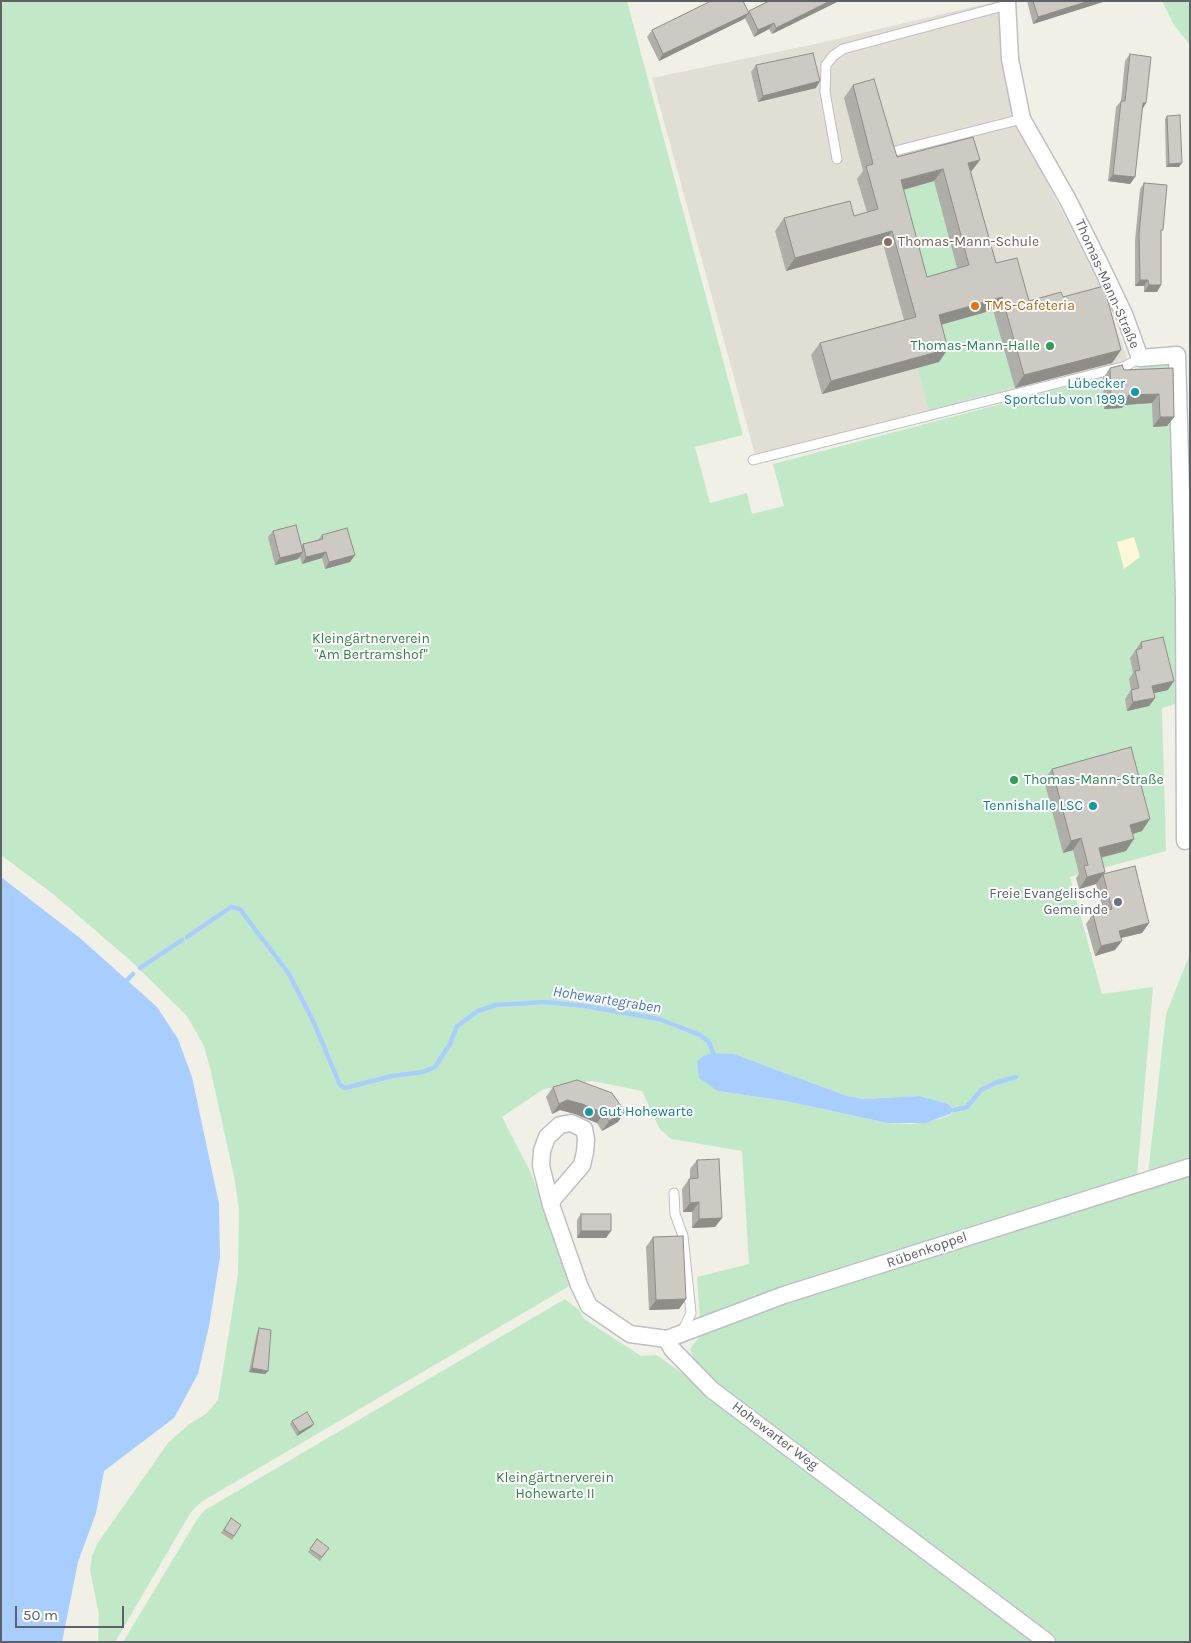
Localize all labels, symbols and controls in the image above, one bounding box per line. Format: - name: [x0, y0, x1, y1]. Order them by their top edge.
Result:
- street label: Thomas-Mann-Straße: [1071, 217, 1143, 351]
- place label: Thomas-Mann-Schule: [898, 234, 1039, 250]
- marker: Thomas-Mann-Schule: [882, 236, 894, 248]
- place label: TMS-Cafeteria: [985, 298, 1075, 314]
- marker: TMS-Cafeteria: [969, 300, 981, 312]
- place label: Thomas-Mann-Halle: [910, 338, 1040, 354]
- marker: Thomas-Mann-Halle: [1044, 340, 1056, 352]
- place label: Lübecker Sportclub von 1999: [1004, 376, 1125, 408]
- marker: Lübecker Sportclub von 1999: [1129, 386, 1141, 398]
- park label: Kleingärtnerverein "Am Bertramshof": [312, 631, 430, 664]
- place label: Thomas-Mann-Straße: [1024, 772, 1164, 788]
- marker: Thomas-Mann-Straße: [1008, 774, 1020, 786]
- place label: Tennishalle LSC: [983, 798, 1083, 814]
- marker: Tennishalle LSC: [1087, 800, 1099, 812]
- place label: Freie Evangelische Gemeinde: [989, 886, 1108, 919]
- marker: Freie Evangelische Gemeinde: [1112, 896, 1124, 908]
- water label: Hohewartegraben: [552, 983, 662, 1017]
- place label: Gut Hohewarte: [599, 1104, 693, 1120]
- marker: Gut Hohewarte: [583, 1106, 595, 1118]
- street label: Rübenkoppel: [885, 1228, 969, 1272]
- street label: Hohewarter Weg: [729, 1398, 821, 1474]
- park label: Kleingärtnerverein Hohewarte II: [496, 1470, 614, 1502]
- scale bar: [18, 1596, 126, 1628]
- text: 50 m: [23, 1606, 58, 1624]

